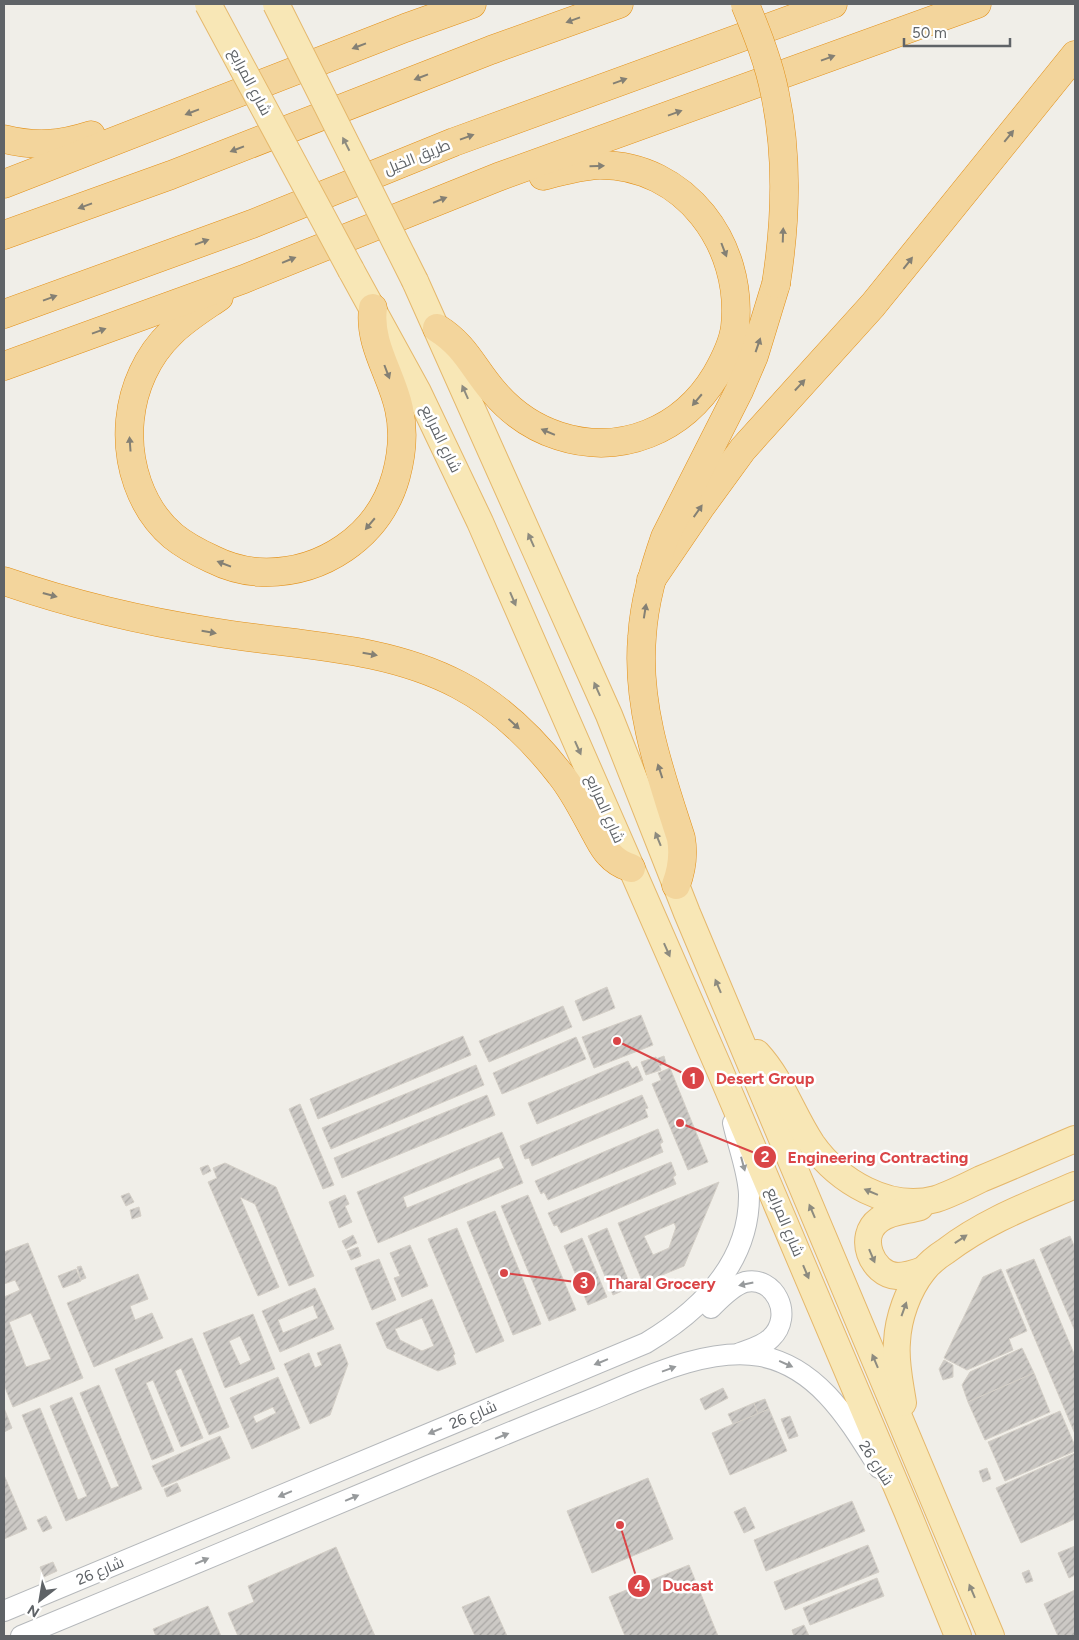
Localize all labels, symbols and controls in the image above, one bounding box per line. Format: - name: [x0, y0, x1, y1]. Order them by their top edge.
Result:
- scale bar: [904, 15, 1010, 47]
- one-way arrow: [565, 16, 580, 24]
- text: 50 m: [912, 24, 947, 42]
- one-way arrow: [351, 42, 366, 50]
- street label: شارع المرابع: [223, 46, 275, 119]
- one-way arrow: [821, 54, 836, 62]
- one-way arrow: [414, 74, 428, 82]
- one-way arrow: [613, 77, 628, 85]
- one-way arrow: [185, 108, 199, 116]
- one-way arrow: [668, 109, 683, 117]
- one-way arrow: [1004, 130, 1015, 143]
- one-way arrow: [460, 133, 475, 141]
- one-way arrow: [342, 136, 350, 151]
- street label: طريق الخيل: [381, 136, 453, 179]
- one-way arrow: [229, 145, 244, 153]
- one-way arrow: [589, 162, 605, 170]
- one-way arrow: [433, 196, 448, 204]
- one-way arrow: [77, 203, 92, 210]
- one-way arrow: [779, 227, 787, 243]
- one-way arrow: [195, 238, 210, 246]
- one-way arrow: [720, 243, 728, 258]
- one-way arrow: [282, 256, 296, 264]
- one-way arrow: [902, 257, 913, 270]
- one-way arrow: [42, 294, 57, 301]
- one-way arrow: [92, 327, 107, 335]
- one-way arrow: [754, 337, 762, 352]
- one-way arrow: [383, 365, 391, 379]
- one-way arrow: [794, 379, 806, 391]
- one-way arrow: [461, 385, 469, 399]
- one-way arrow: [691, 394, 703, 406]
- street label: شارع المرابع: [415, 402, 465, 477]
- one-way arrow: [541, 427, 555, 435]
- one-way arrow: [125, 435, 133, 451]
- one-way arrow: [693, 504, 703, 517]
- one-way arrow: [365, 518, 376, 531]
- one-way arrow: [527, 533, 535, 547]
- one-way arrow: [216, 559, 231, 567]
- one-way arrow: [43, 592, 58, 600]
- one-way arrow: [510, 592, 518, 606]
- one-way arrow: [641, 602, 649, 618]
- one-way arrow: [201, 628, 217, 636]
- one-way arrow: [362, 650, 378, 658]
- one-way arrow: [593, 682, 601, 696]
- one-way arrow: [507, 718, 519, 730]
- one-way arrow: [575, 741, 583, 755]
- one-way arrow: [655, 763, 663, 778]
- street label: شارع المرابع: [580, 772, 628, 847]
- one-way arrow: [654, 832, 661, 847]
- one-way arrow: [664, 943, 672, 957]
- one-way arrow: [714, 978, 722, 993]
- callout: Desert Group: [680, 1063, 824, 1094]
- text: Desert Group: [716, 1069, 815, 1088]
- text: 1: [690, 1070, 696, 1088]
- callout: Engineering Contracting: [753, 1142, 979, 1173]
- text: 2: [761, 1148, 770, 1166]
- text: Engineering Contracting: [788, 1148, 968, 1167]
- one-way arrow: [739, 1156, 747, 1171]
- street label: شارع المرابع: [761, 1185, 808, 1260]
- one-way arrow: [864, 1188, 878, 1196]
- one-way arrow: [808, 1204, 816, 1218]
- one-way arrow: [954, 1235, 968, 1244]
- one-way arrow: [868, 1249, 876, 1264]
- one-way arrow: [802, 1265, 810, 1279]
- callout: Tharal Grocery: [571, 1268, 726, 1299]
- text: 3: [580, 1274, 588, 1292]
- text: Tharal Grocery: [606, 1274, 717, 1293]
- one-way arrow: [739, 1280, 754, 1288]
- one-way arrow: [900, 1301, 908, 1316]
- one-way arrow: [871, 1353, 879, 1368]
- one-way arrow: [594, 1358, 608, 1366]
- one-way arrow: [779, 1360, 793, 1368]
- one-way arrow: [662, 1365, 677, 1373]
- street label: شارع 26: [447, 1397, 500, 1435]
- one-way arrow: [428, 1427, 442, 1435]
- one-way arrow: [495, 1431, 509, 1439]
- street label: شارع 26: [853, 1437, 897, 1490]
- one-way arrow: [278, 1490, 292, 1498]
- one-way arrow: [345, 1494, 359, 1502]
- street label: شارع 26: [74, 1553, 127, 1591]
- one-way arrow: [195, 1557, 210, 1565]
- callout: Ducast: [627, 1570, 723, 1601]
- north arrow: [15, 1575, 65, 1625]
- text: Ducast: [662, 1576, 714, 1595]
- text: 4: [634, 1577, 644, 1595]
- one-way arrow: [968, 1584, 976, 1598]
- text: N: [25, 1601, 43, 1621]

